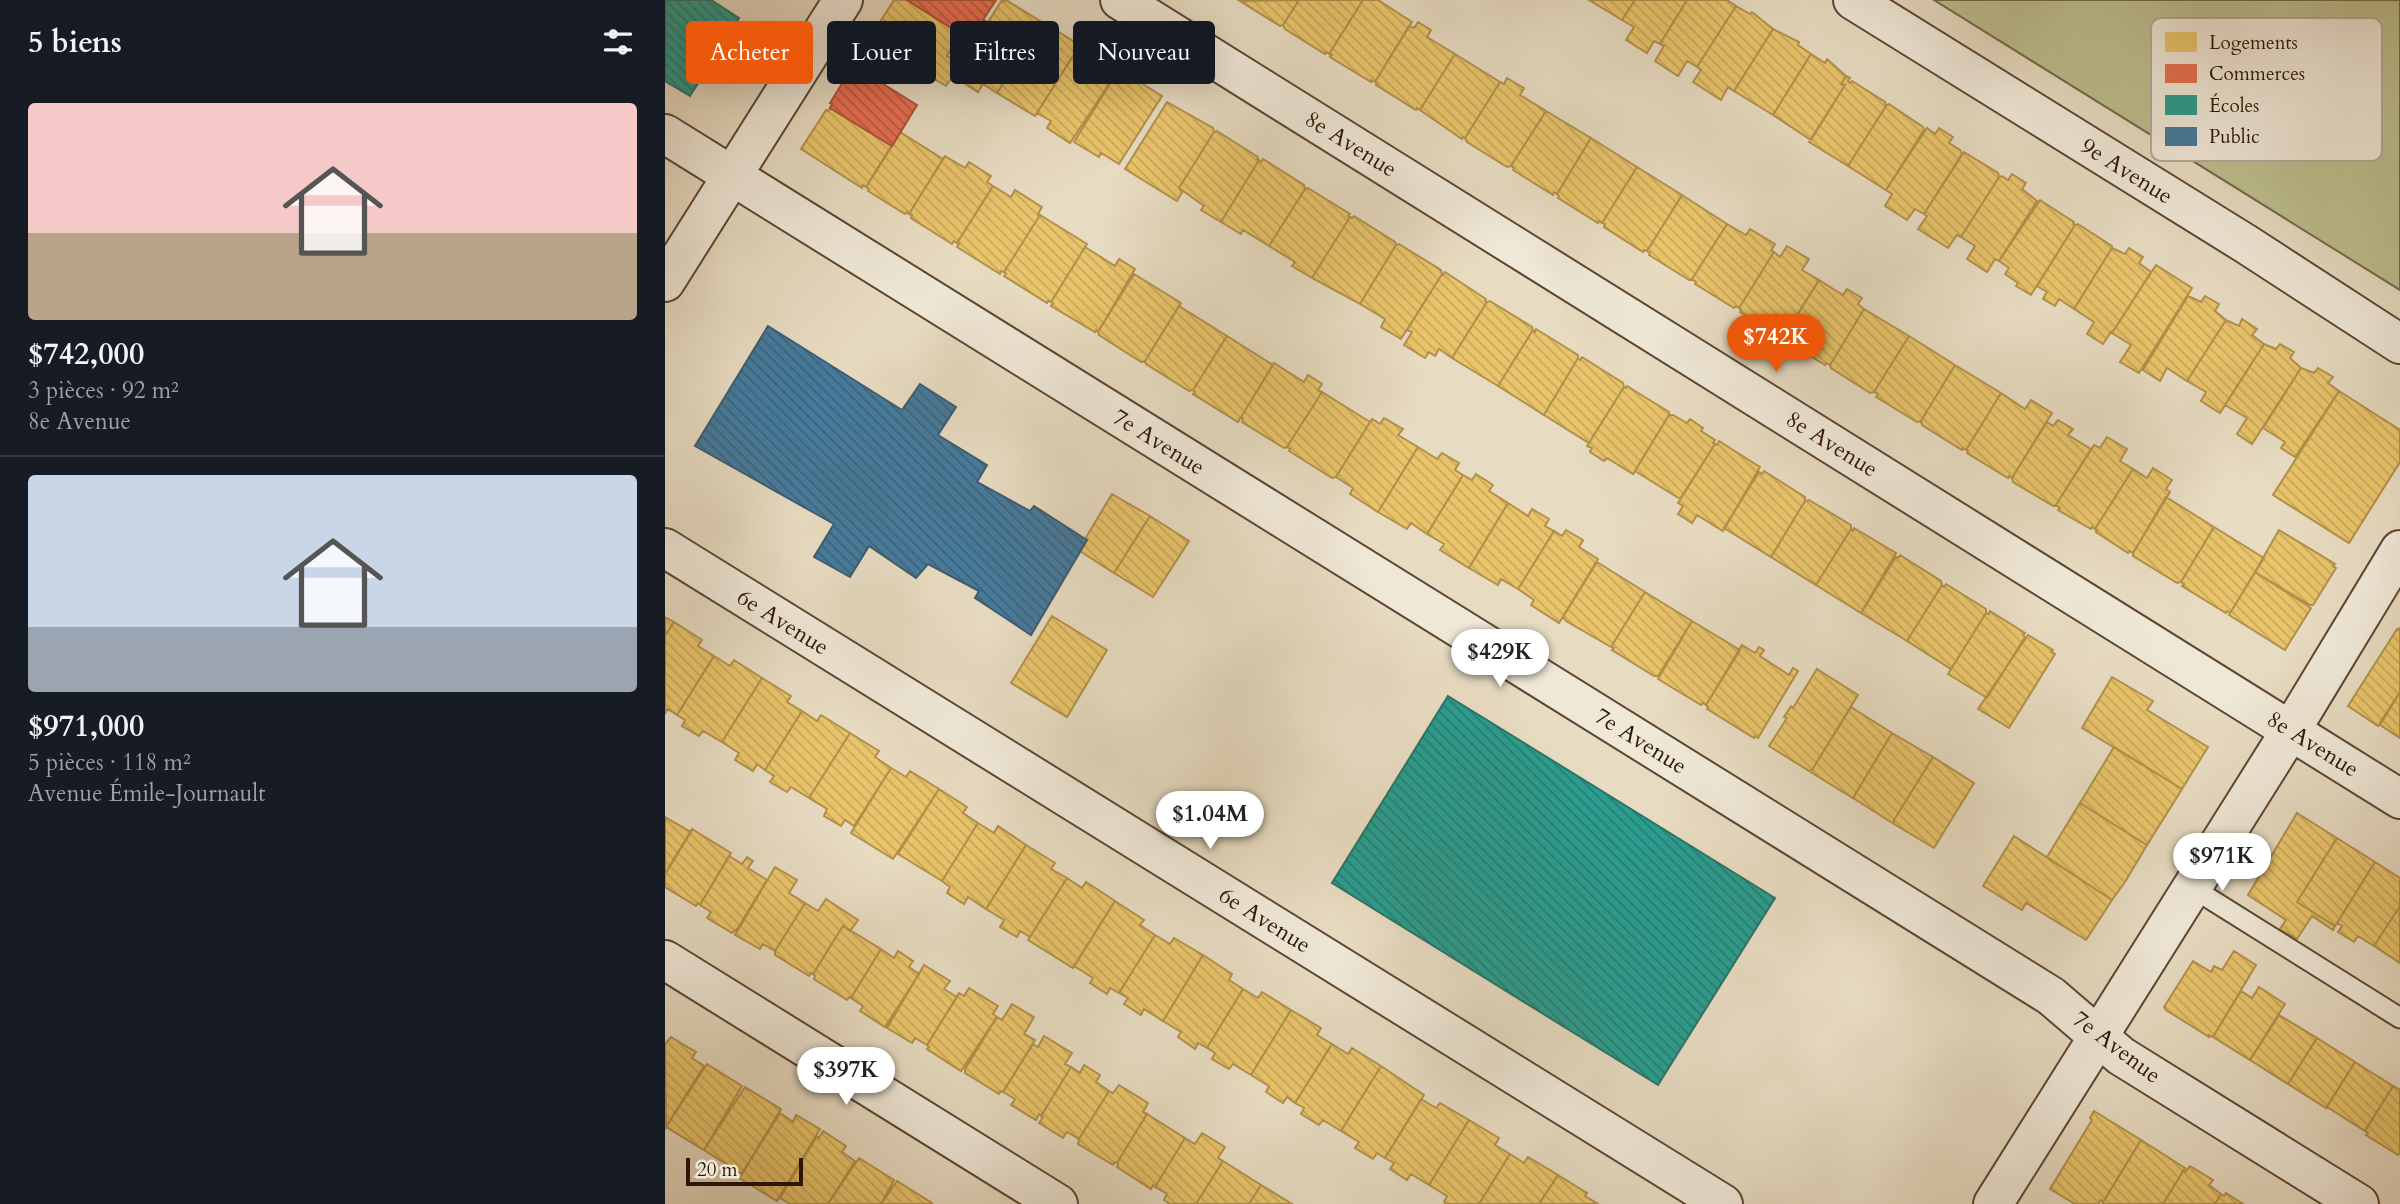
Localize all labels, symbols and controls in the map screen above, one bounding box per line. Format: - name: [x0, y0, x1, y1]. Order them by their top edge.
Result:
- legend: [2151, 18, 2382, 161]
- chip: Acheter: [686, 21, 813, 84]
- chip: Louer: [827, 21, 936, 84]
- chip: Filtres: [950, 21, 1059, 84]
- chip: Nouveau: [1073, 21, 1215, 84]
- text: 5 biens: [28, 22, 122, 63]
- icon: filters: [599, 23, 637, 61]
- text: Logements: [2209, 30, 2298, 56]
- text: Commerces: [2209, 61, 2305, 87]
- text: Écoles: [2209, 93, 2259, 119]
- street label: 8e Avenue: [1299, 104, 1403, 184]
- text: Public: [2209, 124, 2260, 150]
- street label: 9e Avenue: [2075, 131, 2179, 211]
- icon: home: [270, 148, 396, 274]
- pin: $742K: [1727, 314, 1825, 374]
- text: $742K: [1743, 321, 1809, 352]
- text: $742,000: [28, 334, 144, 375]
- text: 3 pièces · 92 m²: [28, 375, 179, 406]
- street label: 7e Avenue: [1107, 402, 1211, 482]
- street label: 8e Avenue: [1780, 404, 1884, 484]
- text: 8e Avenue: [28, 406, 131, 437]
- icon: home: [270, 520, 396, 646]
- street label: 6e Avenue: [731, 582, 835, 662]
- pin: $429K: [1451, 630, 1549, 689]
- text: $429K: [1467, 636, 1533, 667]
- street label: 7e Avenue: [1589, 701, 1693, 781]
- street label: 8e Avenue: [2261, 704, 2365, 784]
- text: $971,000: [28, 706, 144, 747]
- text: 5 pièces · 118 m²: [28, 747, 191, 778]
- text: Avenue Émile-Journault: [28, 778, 265, 809]
- pin: $1.04M: [1153, 792, 1267, 851]
- text: $1.04M: [1172, 798, 1248, 829]
- pin: $971K: [2173, 834, 2271, 893]
- text: $971K: [2189, 840, 2255, 871]
- street label: 6e Avenue: [1213, 880, 1317, 960]
- street label: 7e Avenue: [2067, 1004, 2167, 1090]
- pin: $397K: [797, 1048, 895, 1107]
- text: $397K: [813, 1054, 879, 1085]
- scale bar: [686, 1155, 803, 1187]
- text: 20 m: [697, 1157, 738, 1183]

